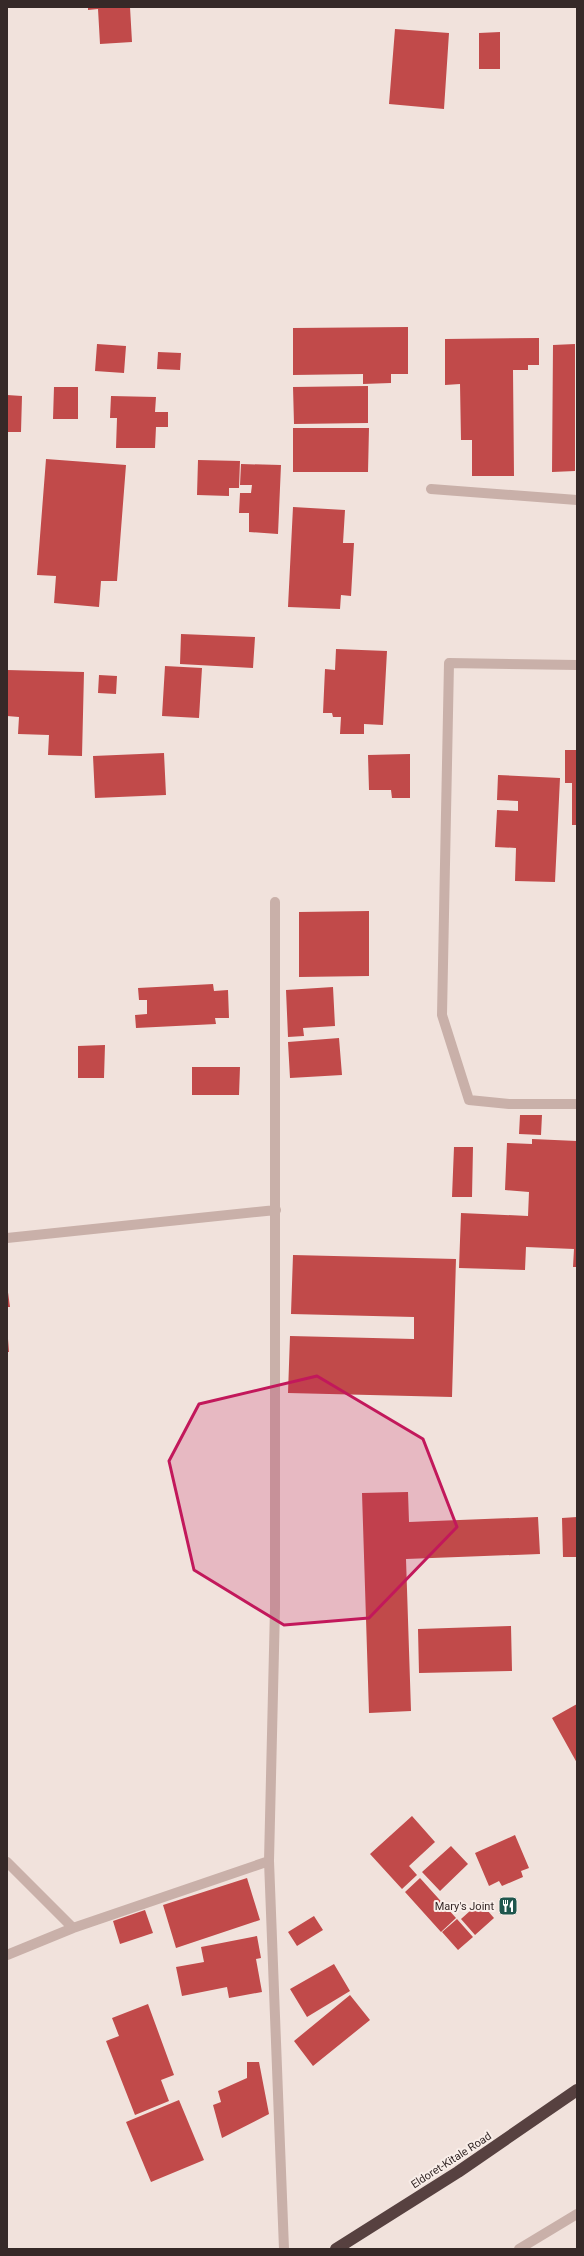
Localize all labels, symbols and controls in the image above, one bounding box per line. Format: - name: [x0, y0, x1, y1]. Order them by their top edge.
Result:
- restaurant icon: Mary's Joint: [497, 1895, 519, 1917]
- place label: Mary's Joint: [435, 1900, 494, 1913]
- street label: Eldoret-Kitale Road: [409, 2130, 494, 2191]

